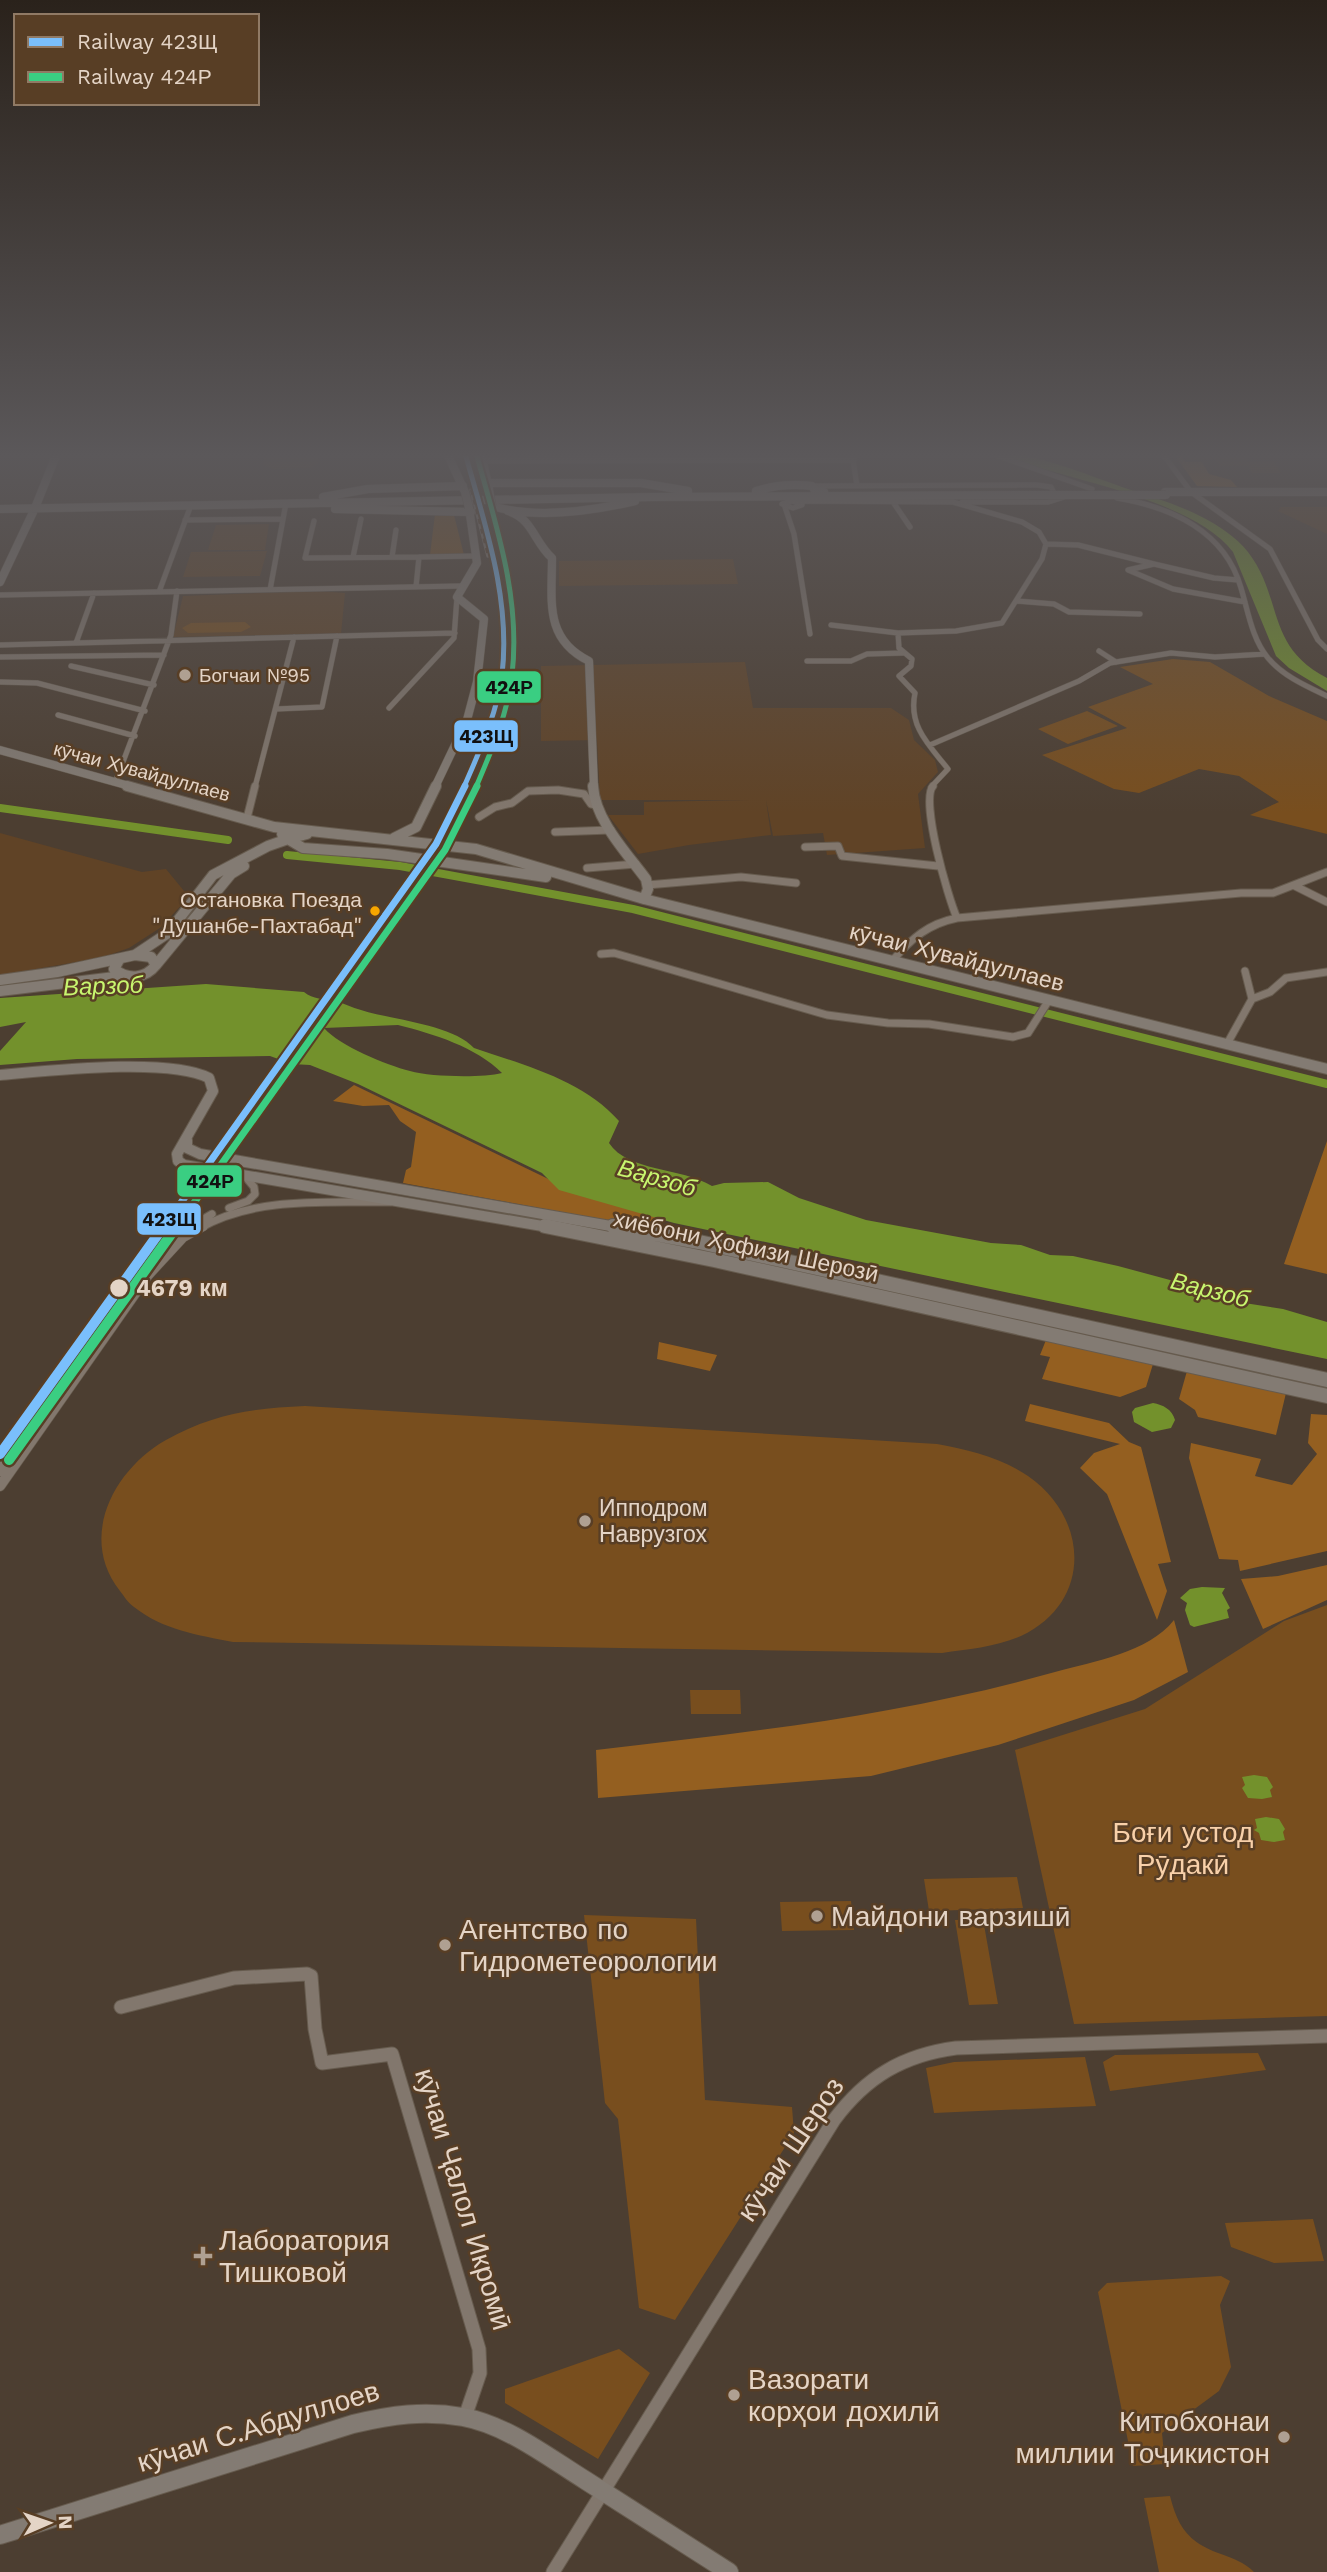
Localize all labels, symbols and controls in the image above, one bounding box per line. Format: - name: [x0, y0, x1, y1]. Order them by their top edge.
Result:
- legend: [14, 14, 259, 105]
- text: Railway 423Щ: [77, 29, 218, 54]
- text: Railway 424Р: [77, 64, 212, 89]
- place label: Богчаи №95: [199, 664, 310, 687]
- marker: Богчаи №95: [177, 667, 193, 683]
- line badge: 424Р: [476, 670, 542, 704]
- text: 424Р: [485, 676, 533, 699]
- line badge: 423Щ: [453, 719, 519, 753]
- text: 423Щ: [459, 725, 514, 748]
- street label: кӯчаи Хувайдуллаев: [51, 737, 233, 806]
- place label: Остановка Поезда "Душанбе-Пахтабад": [152, 887, 362, 938]
- marker: Остановка Поезда "Душанбе-Пахтабад": [368, 904, 382, 918]
- street label: кӯчаи Хувайдуллаев: [847, 918, 1067, 997]
- water label: Варзоб: [62, 971, 145, 1001]
- water label: Варзоб: [615, 1153, 701, 1203]
- line badge: 424Р: [176, 1164, 243, 1198]
- text: 424Р: [186, 1170, 234, 1193]
- line badge: 423Щ: [136, 1202, 202, 1236]
- street label: хиёбони Ҳофизи Шерозӣ: [611, 1205, 881, 1288]
- text: 423Щ: [142, 1208, 197, 1231]
- water label: Варзоб: [1168, 1267, 1254, 1314]
- place label: 4679 км: [136, 1275, 228, 1302]
- marker: 4679 км: [108, 1277, 130, 1299]
- place label: Ипподром Наврузгох: [599, 1495, 708, 1548]
- marker: Ипподром Наврузгох: [577, 1513, 593, 1529]
- park label: Боғи устод Рӯдакӣ: [1113, 1816, 1253, 1881]
- place label: Майдони варзишӣ: [831, 1900, 1070, 1933]
- marker: Майдони варзишӣ: [809, 1908, 825, 1924]
- place label: Агентство по Гидрометеорологии: [459, 1913, 718, 1978]
- marker: Агентство по Гидрометеорологии: [437, 1937, 453, 1953]
- street label: кӯчаи Ҷалол Икромӣ: [408, 2064, 519, 2334]
- street label: кӯчаи Шероз: [730, 2071, 851, 2228]
- place label: Лаборатория Тишковой: [219, 2224, 390, 2289]
- marker: Лаборатория Тишковой: [193, 2246, 213, 2266]
- place label: Вазорати корҳои дохилӣ: [748, 2363, 940, 2428]
- street label: кӯчаи С.Абдуллоев: [133, 2374, 383, 2479]
- marker: Вазорати корҳои дохилӣ: [726, 2387, 742, 2403]
- place label: Китобхонаи миллии Тоҷикистон: [1015, 2405, 1270, 2470]
- marker: Китобхонаи миллии Тоҷикистон: [1276, 2429, 1292, 2445]
- north arrow: [14, 2488, 84, 2558]
- text: N: [54, 2515, 77, 2530]

